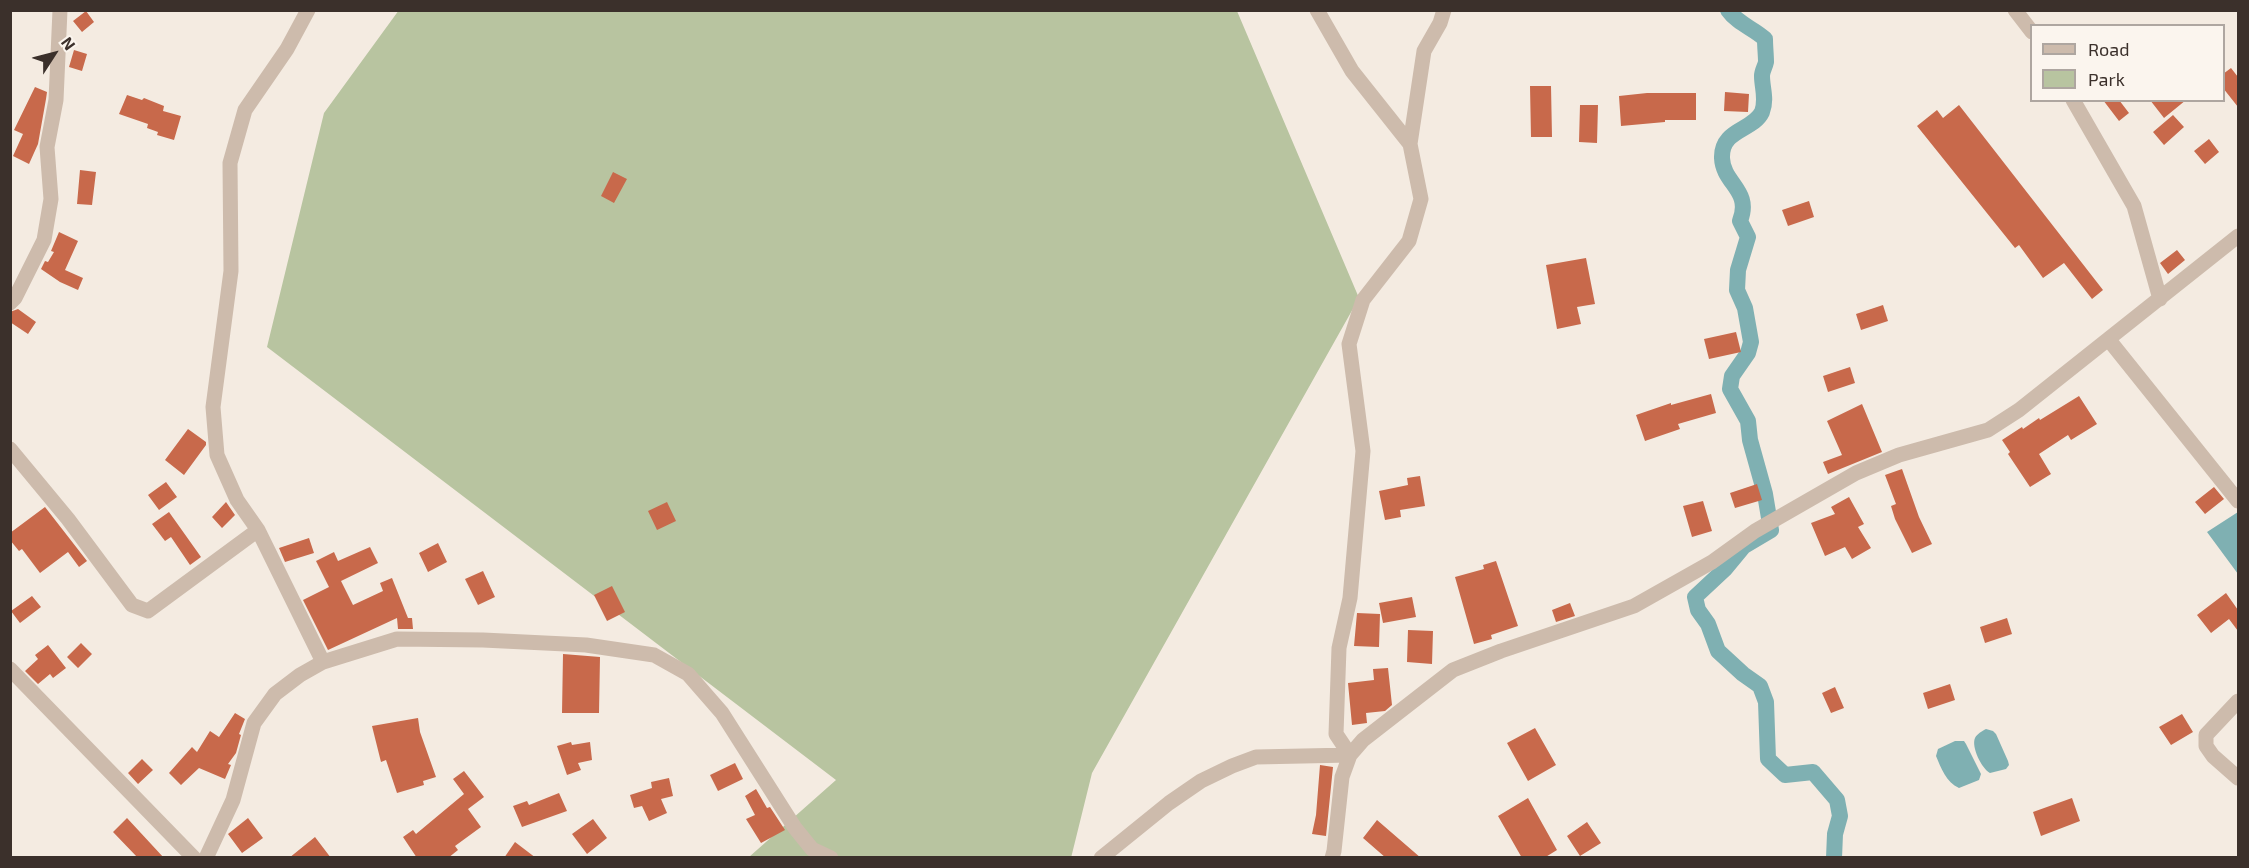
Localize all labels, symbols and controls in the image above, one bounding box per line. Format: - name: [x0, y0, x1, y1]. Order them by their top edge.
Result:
- north arrow: [24, 24, 84, 84]
- legend: [2030, 24, 2225, 102]
- text: N: [58, 33, 80, 53]
- text: Road: [2088, 38, 2129, 60]
- text: Park: [2088, 68, 2125, 90]

